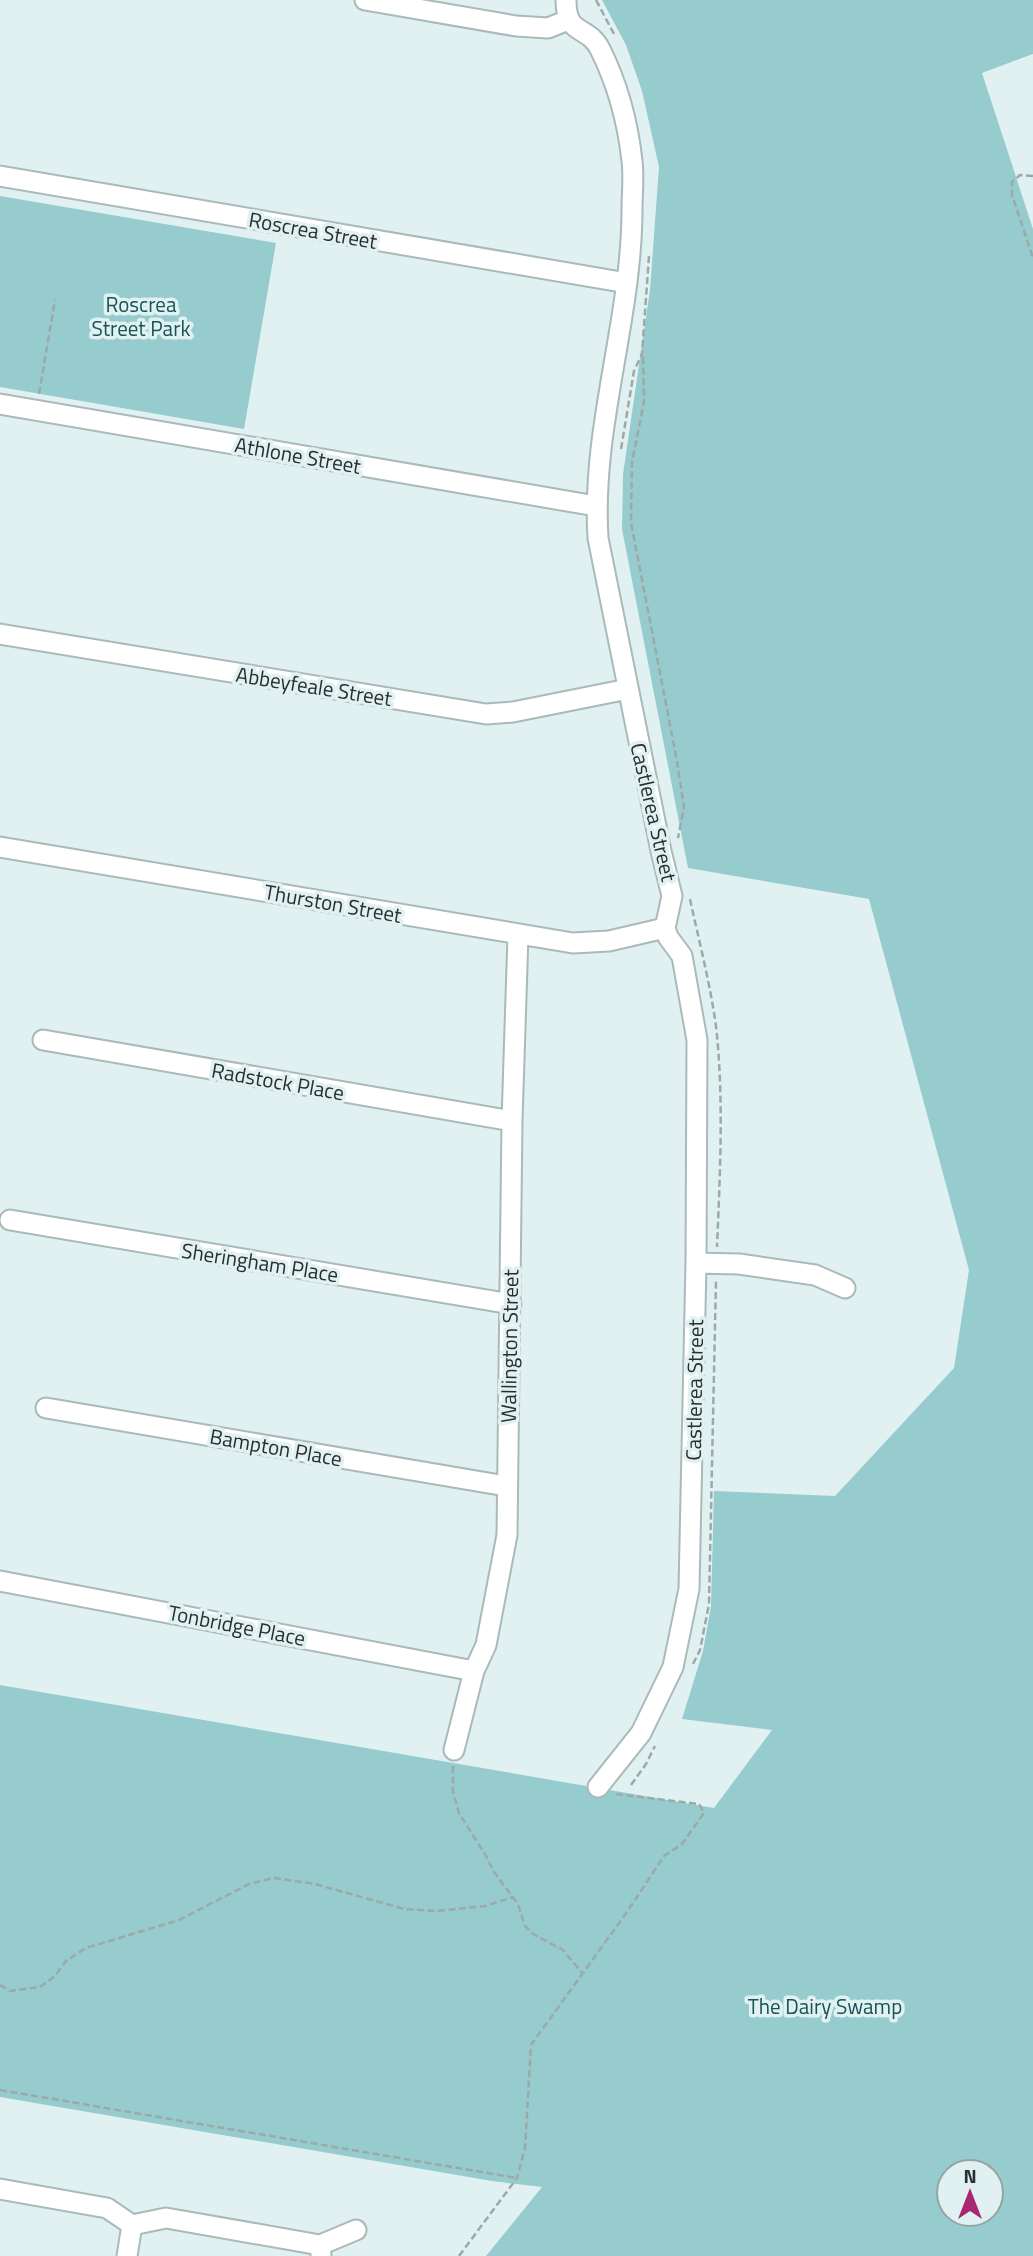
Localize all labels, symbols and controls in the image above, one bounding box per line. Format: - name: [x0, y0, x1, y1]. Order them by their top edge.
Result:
- street label: Roscrea Street: [246, 203, 380, 257]
- park label: Roscrea Street Park: [92, 288, 190, 344]
- street label: Athlone Street: [232, 428, 364, 482]
- street label: Abbeyfeale Street: [234, 658, 395, 714]
- street label: Castlerea Street: [622, 739, 686, 885]
- street label: Thurston Street: [262, 875, 405, 931]
- street label: Radstock Place: [209, 1054, 347, 1108]
- street label: Sheringham Place: [179, 1234, 341, 1290]
- street label: Wallington Street: [492, 1268, 526, 1423]
- street label: Castlerea Street: [677, 1318, 711, 1461]
- street label: Bampton Place: [207, 1420, 345, 1474]
- street label: Tonbridge Place: [166, 1596, 308, 1654]
- park label: The Dairy Swamp: [748, 1990, 902, 2022]
- north arrow: [935, 2158, 1005, 2228]
- text: N: [963, 2161, 977, 2190]

